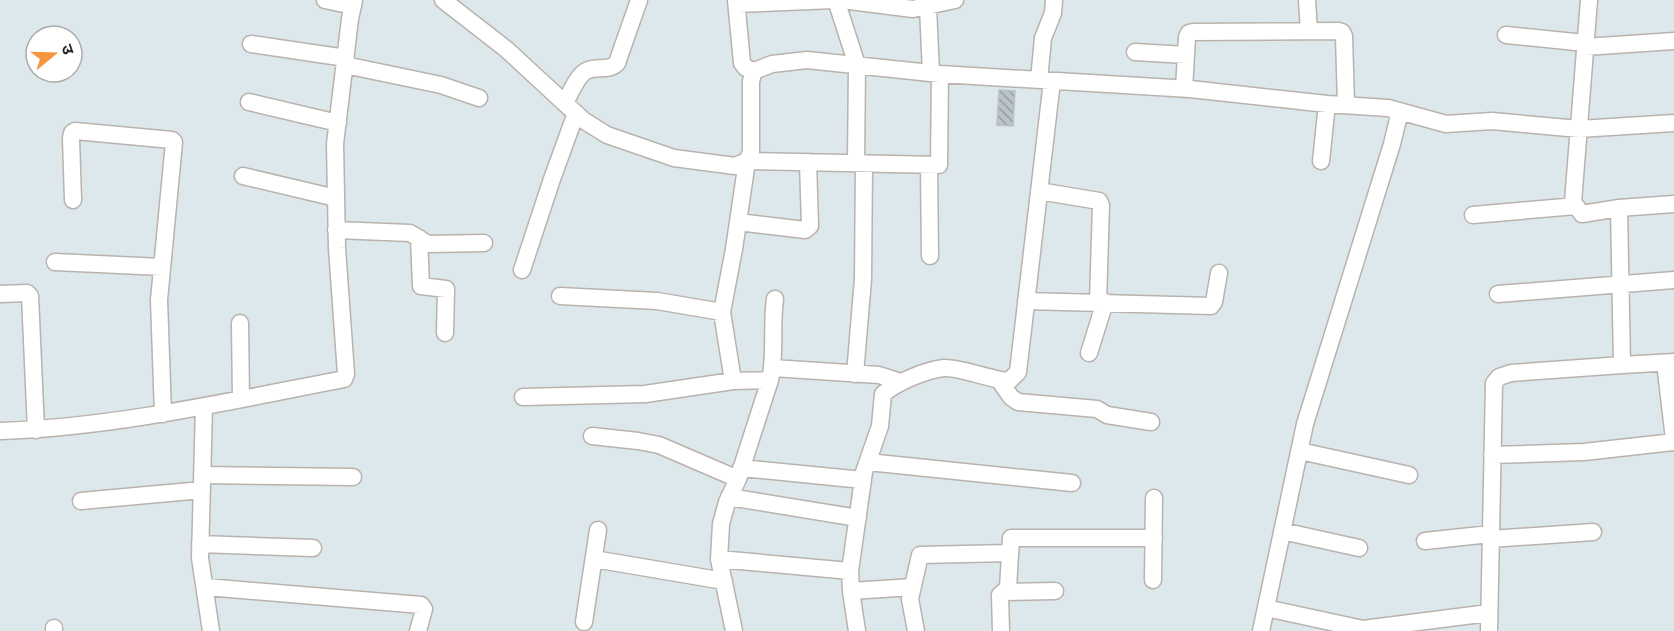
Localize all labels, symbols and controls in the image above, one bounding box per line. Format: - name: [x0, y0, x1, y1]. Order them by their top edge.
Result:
- north arrow: [24, 24, 84, 84]
- text: उ: [57, 42, 78, 57]

